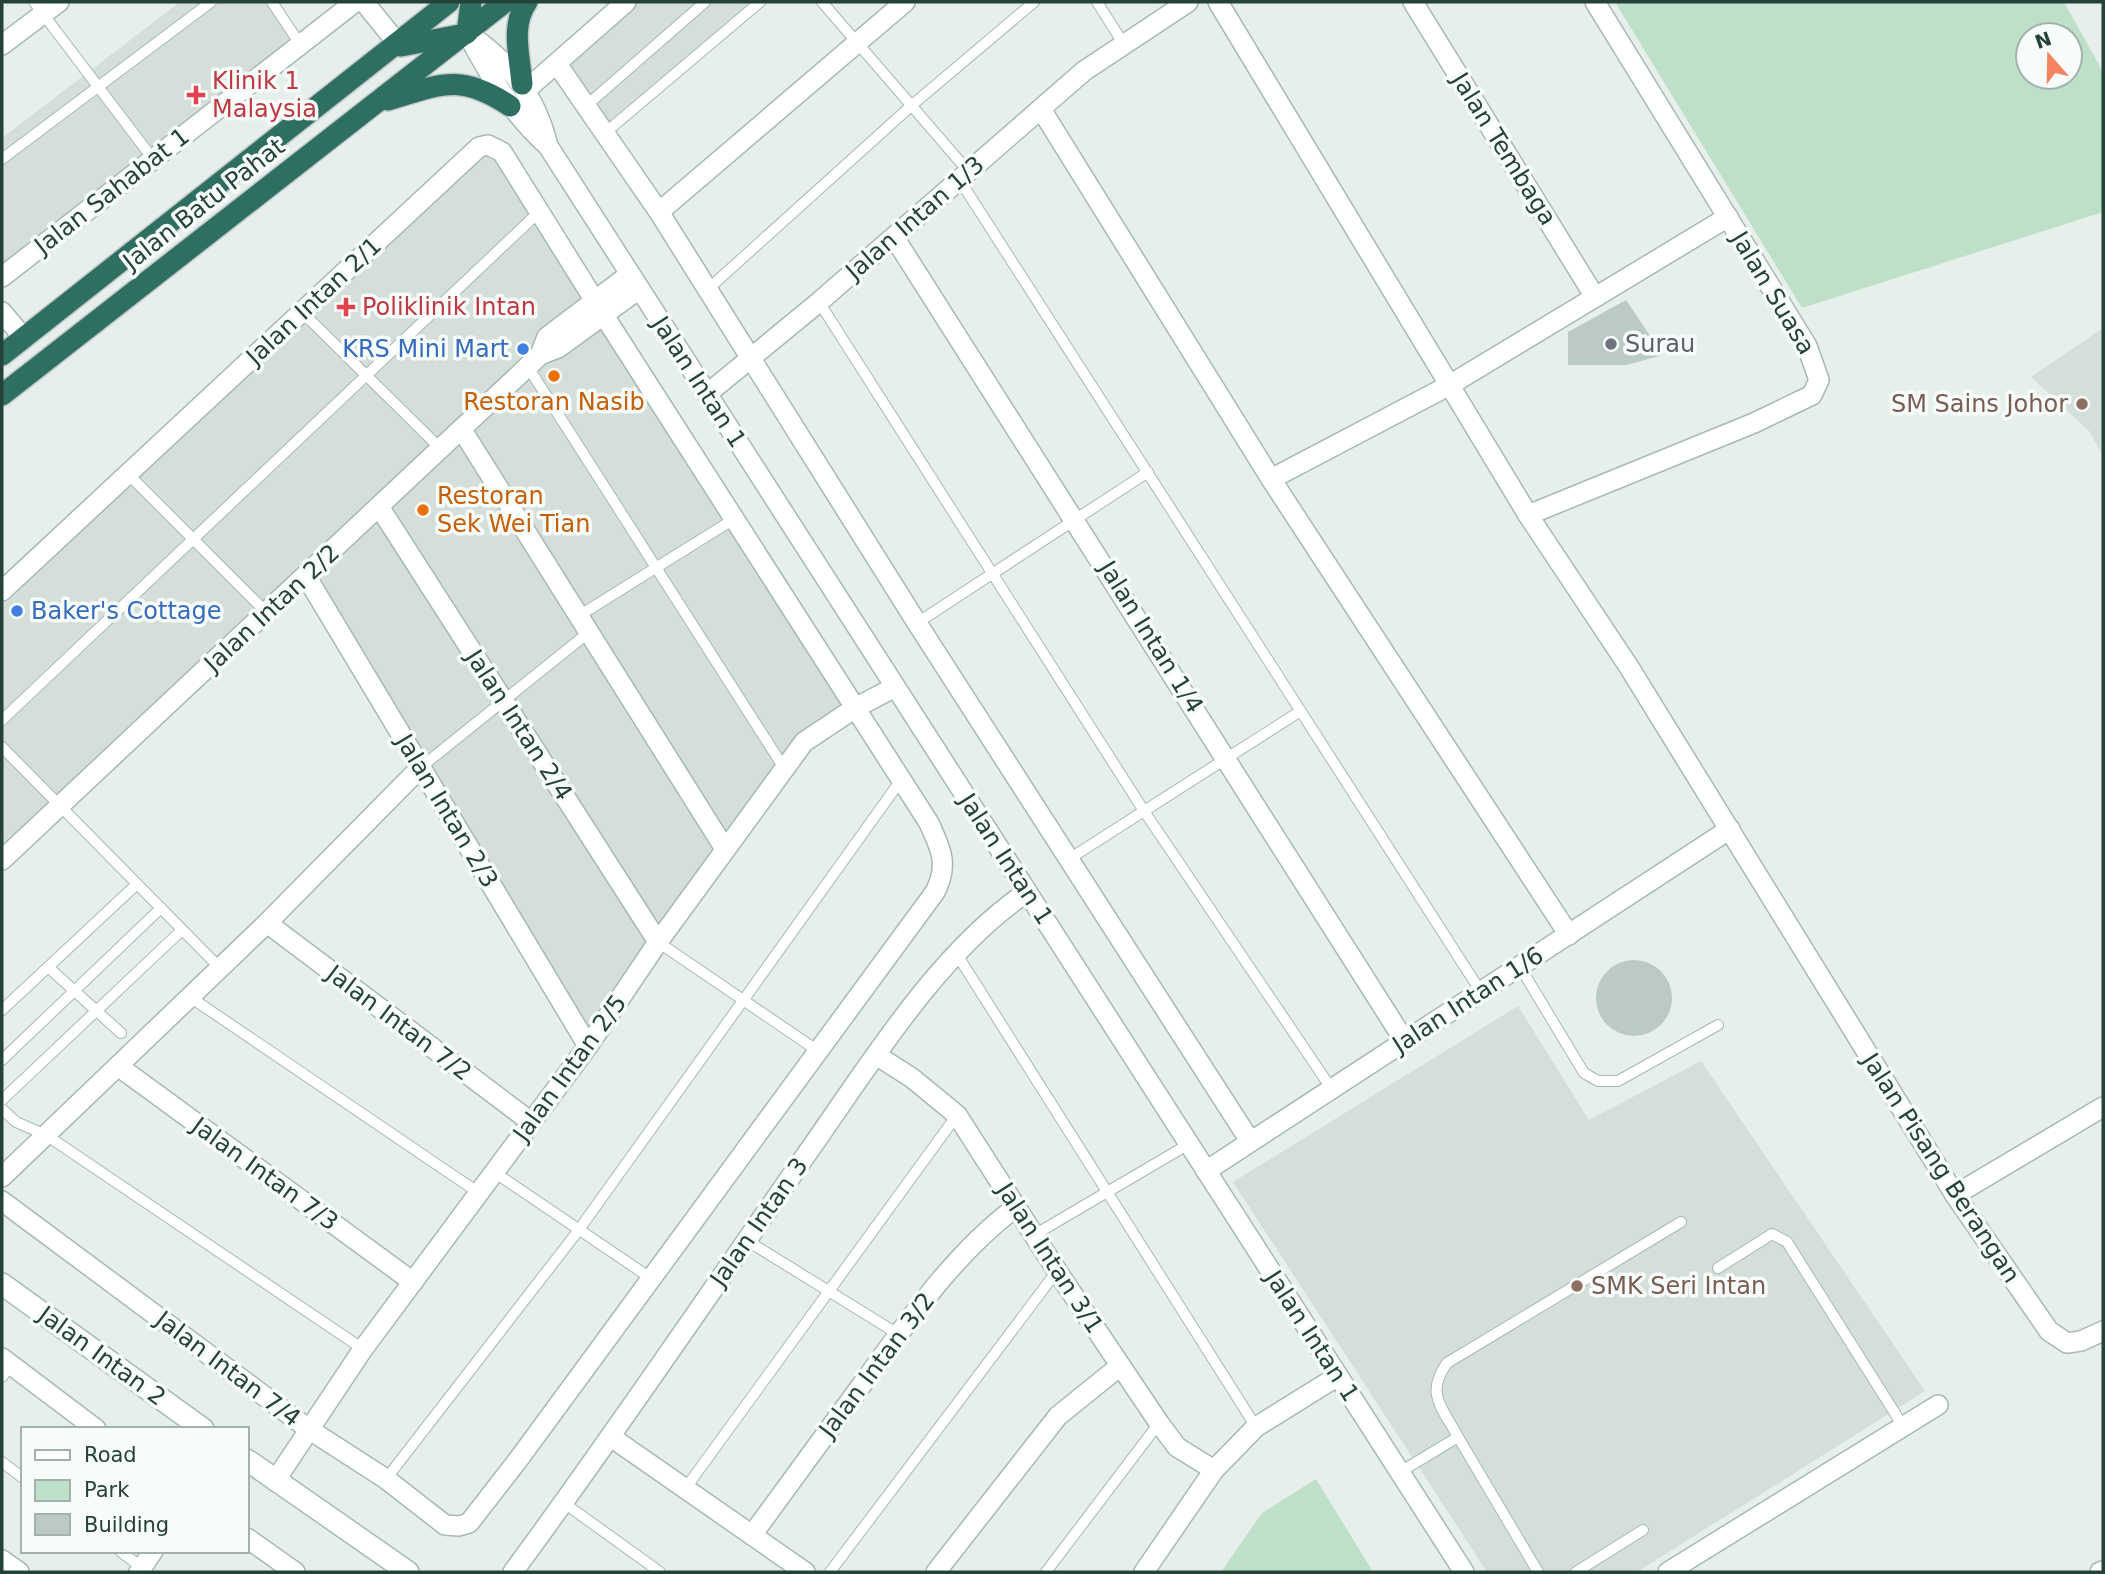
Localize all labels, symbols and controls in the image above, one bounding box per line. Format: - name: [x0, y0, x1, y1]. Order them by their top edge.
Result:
- north arrow: [2014, 21, 2084, 91]
- text: N: [2032, 27, 2054, 53]
- street label: Jalan Tembaga: [1445, 66, 1562, 230]
- place label: Klinik 1 Malaysia: [212, 67, 317, 123]
- marker: Klinik 1 Malaysia: [186, 85, 206, 105]
- street label: Jalan Sahabat 1: [28, 122, 195, 261]
- street label: Jalan Batu Pahat: [116, 132, 290, 277]
- street label: Jalan Intan 1/3: [839, 150, 990, 287]
- street label: Jalan Suasa: [1724, 225, 1821, 360]
- street label: Jalan Intan 2/1: [239, 231, 387, 372]
- place label: Poliklinik Intan: [362, 293, 536, 321]
- marker: Poliklinik Intan: [336, 297, 356, 317]
- street label: Jalan Intan 1: [645, 310, 752, 453]
- place label: Surau: [1625, 330, 1695, 358]
- place label: KRS Mini Mart: [342, 335, 509, 363]
- marker: Surau: [1603, 336, 1619, 352]
- marker: KRS Mini Mart: [515, 341, 531, 357]
- marker: Restoran Nasib: [546, 368, 562, 384]
- place label: Restoran Nasib: [463, 388, 645, 416]
- place label: SM Sains Johor: [1891, 390, 2068, 418]
- marker: SM Sains Johor: [2074, 396, 2090, 412]
- place label: Restoran Sek Wei Tian: [437, 482, 590, 538]
- marker: Restoran Sek Wei Tian: [415, 502, 431, 518]
- street label: Jalan Intan 2/2: [197, 538, 345, 679]
- street label: Jalan Intan 1/4: [1092, 554, 1209, 718]
- place label: Baker's Cottage: [31, 597, 222, 625]
- marker: Baker's Cottage: [9, 603, 25, 619]
- street label: Jalan Intan 2/4: [459, 643, 578, 806]
- street label: Jalan Intan 2/3: [389, 728, 504, 893]
- street label: Jalan Intan 1: [952, 787, 1059, 930]
- street label: Jalan Intan 1/6: [1386, 941, 1549, 1060]
- street label: Jalan Intan 7/2: [320, 958, 477, 1087]
- street label: Jalan Intan 2/5: [506, 989, 632, 1148]
- street label: Jalan Pisang Berangan: [1855, 1046, 2026, 1288]
- street label: Jalan Intan 7/3: [185, 1110, 344, 1236]
- street label: Jalan Intan 3: [703, 1152, 814, 1293]
- street label: Jalan Intan 3/1: [990, 1176, 1109, 1339]
- street label: Jalan Intan 1: [1258, 1264, 1365, 1407]
- place label: SMK Seri Intan: [1591, 1272, 1766, 1300]
- marker: SMK Seri Intan: [1569, 1278, 1585, 1294]
- street label: Jalan Intan 3/2: [812, 1287, 941, 1444]
- street label: Jalan Intan 2: [31, 1299, 171, 1412]
- street label: Jalan Intan 7/4: [149, 1304, 306, 1433]
- legend: [21, 1427, 248, 1553]
- text: Road: [84, 1443, 137, 1467]
- text: Park: [84, 1478, 130, 1502]
- text: Building: [84, 1513, 169, 1537]

